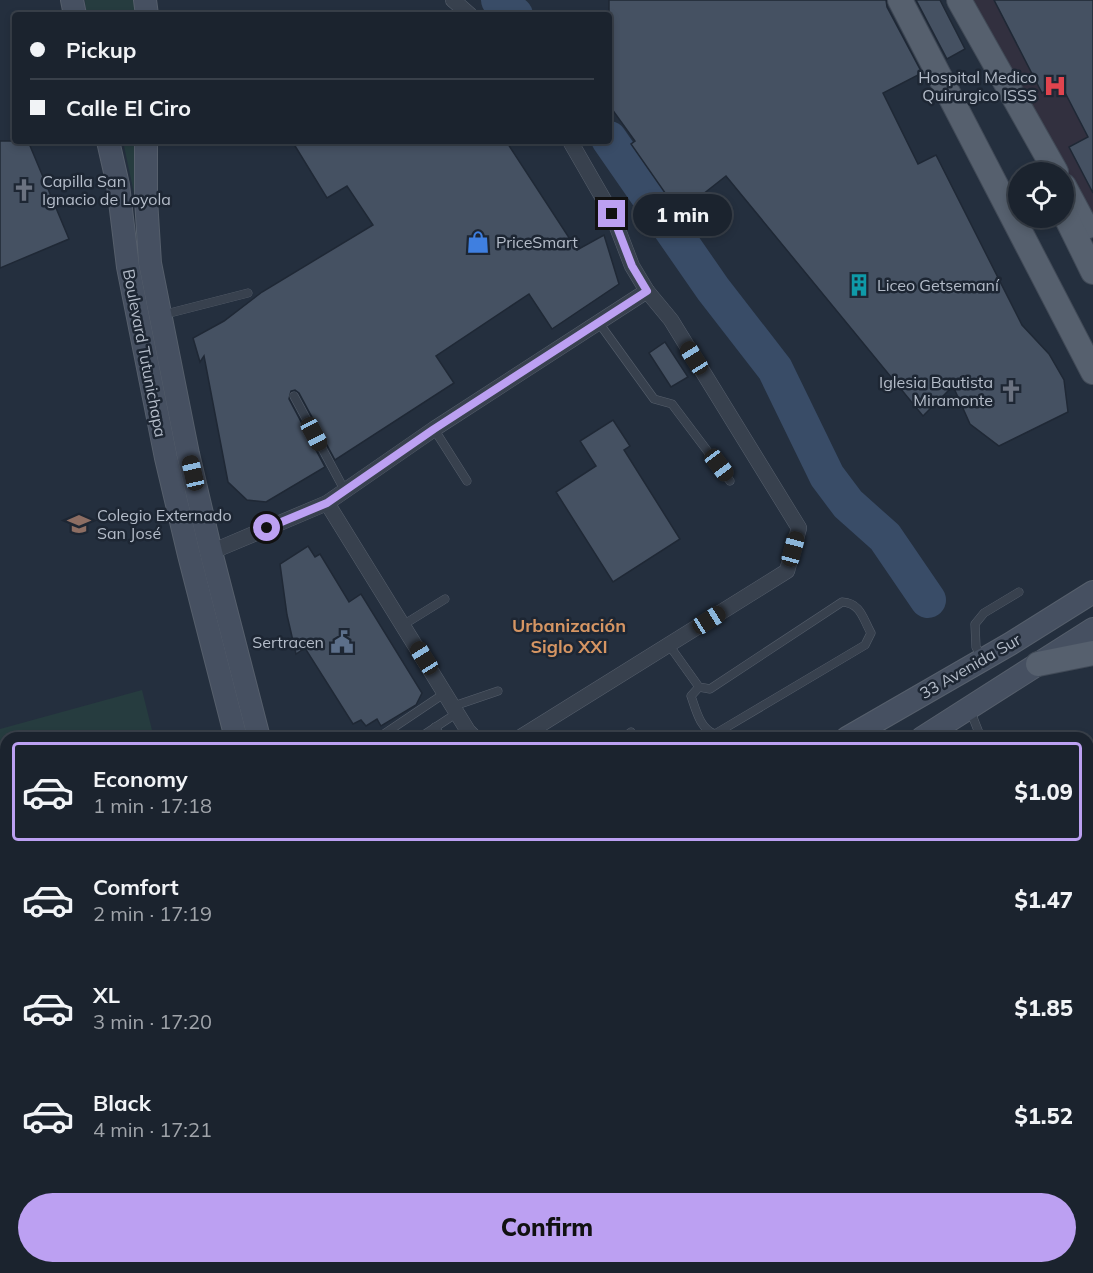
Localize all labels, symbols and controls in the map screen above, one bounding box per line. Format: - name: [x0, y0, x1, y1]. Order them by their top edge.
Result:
- text: Pickup: [66, 36, 136, 64]
- place label: Hospital Medico Quirurgico ISSS: [918, 67, 1037, 105]
- hospital icon: Hospital Medico Quirurgico ISSS: [1042, 73, 1068, 99]
- text: Calle El Ciro: [66, 94, 191, 122]
- map controls: [1008, 162, 1074, 228]
- button: locate: [1008, 162, 1074, 228]
- place label: Capilla San Ignacio de Loyola: [42, 171, 171, 209]
- church icon: Capilla San Ignacio de Loyola: [11, 177, 37, 203]
- callout: 1 min: [633, 193, 732, 235]
- route end: [598, 200, 625, 227]
- text: 1 min: [656, 202, 709, 227]
- shop icon: PriceSmart: [465, 229, 491, 255]
- place label: PriceSmart: [496, 232, 578, 252]
- street label: Boulevard Tutunichapa: [119, 267, 171, 439]
- building icon: Liceo Getsemaní: [846, 272, 872, 298]
- place label: Liceo Getsemaní: [877, 275, 1000, 295]
- car: [677, 338, 711, 378]
- place label: Iglesia Bautista Miramonte: [879, 372, 993, 410]
- church icon: Iglesia Bautista Miramonte: [998, 378, 1024, 404]
- car: [298, 414, 330, 454]
- car: [701, 445, 737, 485]
- car: [180, 453, 206, 493]
- place label: Colegio Externado San José: [97, 505, 232, 543]
- school or university icon: Colegio Externado San José: [66, 511, 92, 537]
- route start: [253, 514, 280, 541]
- car: [780, 529, 806, 569]
- car: [689, 603, 729, 637]
- district label: Urbanización Siglo XXI: [512, 614, 626, 658]
- public building icon: Sertracen: [329, 629, 355, 655]
- street label: 33 Avenida Sur: [916, 629, 1024, 703]
- place label: Sertracen: [252, 632, 324, 652]
- car: [407, 638, 441, 678]
- icon: car: [21, 765, 75, 819]
- text: Economy: [93, 765, 188, 793]
- text: $1.09: [1014, 778, 1073, 806]
- text: 1 min · 17:18: [93, 793, 212, 818]
- icon: car: [21, 873, 75, 927]
- text: Comfort: [93, 873, 179, 901]
- text: $1.47: [1014, 886, 1073, 914]
- text: 2 min · 17:19: [93, 901, 212, 926]
- icon: car: [21, 981, 75, 1035]
- text: XL: [93, 981, 120, 1009]
- text: $1.85: [1014, 994, 1073, 1022]
- text: 3 min · 17:20: [93, 1009, 212, 1034]
- icon: car: [21, 1089, 75, 1143]
- text: Black: [93, 1089, 151, 1117]
- text: $1.52: [1014, 1102, 1073, 1130]
- text: 4 min · 17:21: [93, 1117, 212, 1142]
- button: Confirm: [18, 1193, 1076, 1262]

